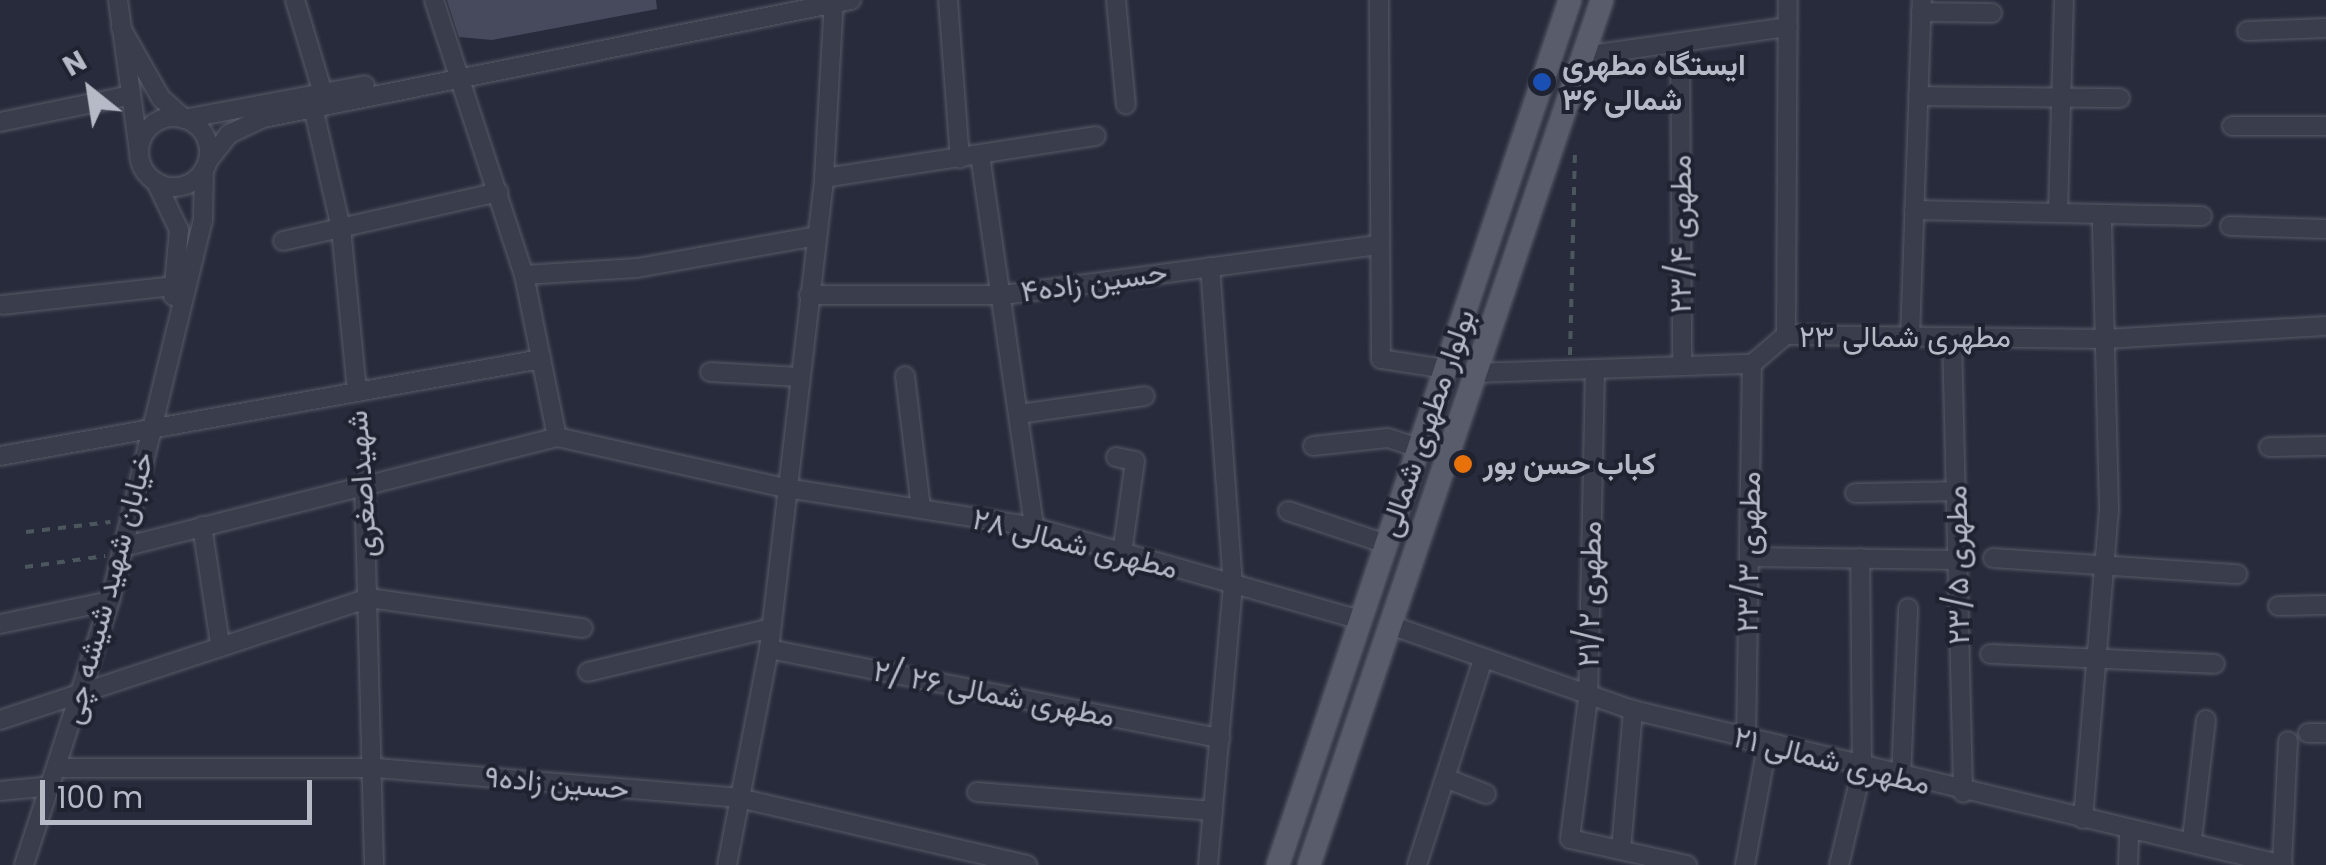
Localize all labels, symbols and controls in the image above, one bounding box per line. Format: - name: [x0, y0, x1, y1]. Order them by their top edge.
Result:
- north arrow: [40, 40, 140, 140]
- text: N: [56, 41, 94, 86]
- place label: ایستگاه مطهری شمالی ۳۶: [1562, 47, 1746, 118]
- marker: ایستگاه مطهری شمالی ۳۶: [1531, 71, 1553, 93]
- street label: مطهری ۲۳/۴: [1663, 155, 1699, 313]
- street label: حسین زاده۴: [1018, 254, 1170, 310]
- street label: بولوار مطهری شمالی: [1371, 305, 1483, 541]
- street label: مطهری شمالی ۲۳: [1799, 319, 2011, 355]
- street label: شهیداصغری: [339, 409, 385, 559]
- place label: كباب حسن بور: [1483, 446, 1656, 482]
- street label: خیابان شهید شیشه چی: [54, 448, 162, 728]
- marker: كباب حسن بور: [1452, 453, 1474, 475]
- street label: مطهری ۲۳/۳: [1730, 471, 1768, 633]
- street label: مطهری ۲۳/۵: [1939, 485, 1977, 645]
- street label: مطهری شمالی ۲۸: [969, 501, 1181, 587]
- street label: مطهری ۲۱/۲: [1571, 521, 1609, 667]
- street label: مطهری شمالی ۲۶ /۲: [870, 653, 1118, 735]
- street label: مطهری شمالی ۲۱: [1730, 719, 1934, 803]
- street label: حسین زاده۹: [483, 759, 631, 807]
- scale bar: [45, 760, 318, 822]
- text: 100 m: [57, 776, 143, 819]

